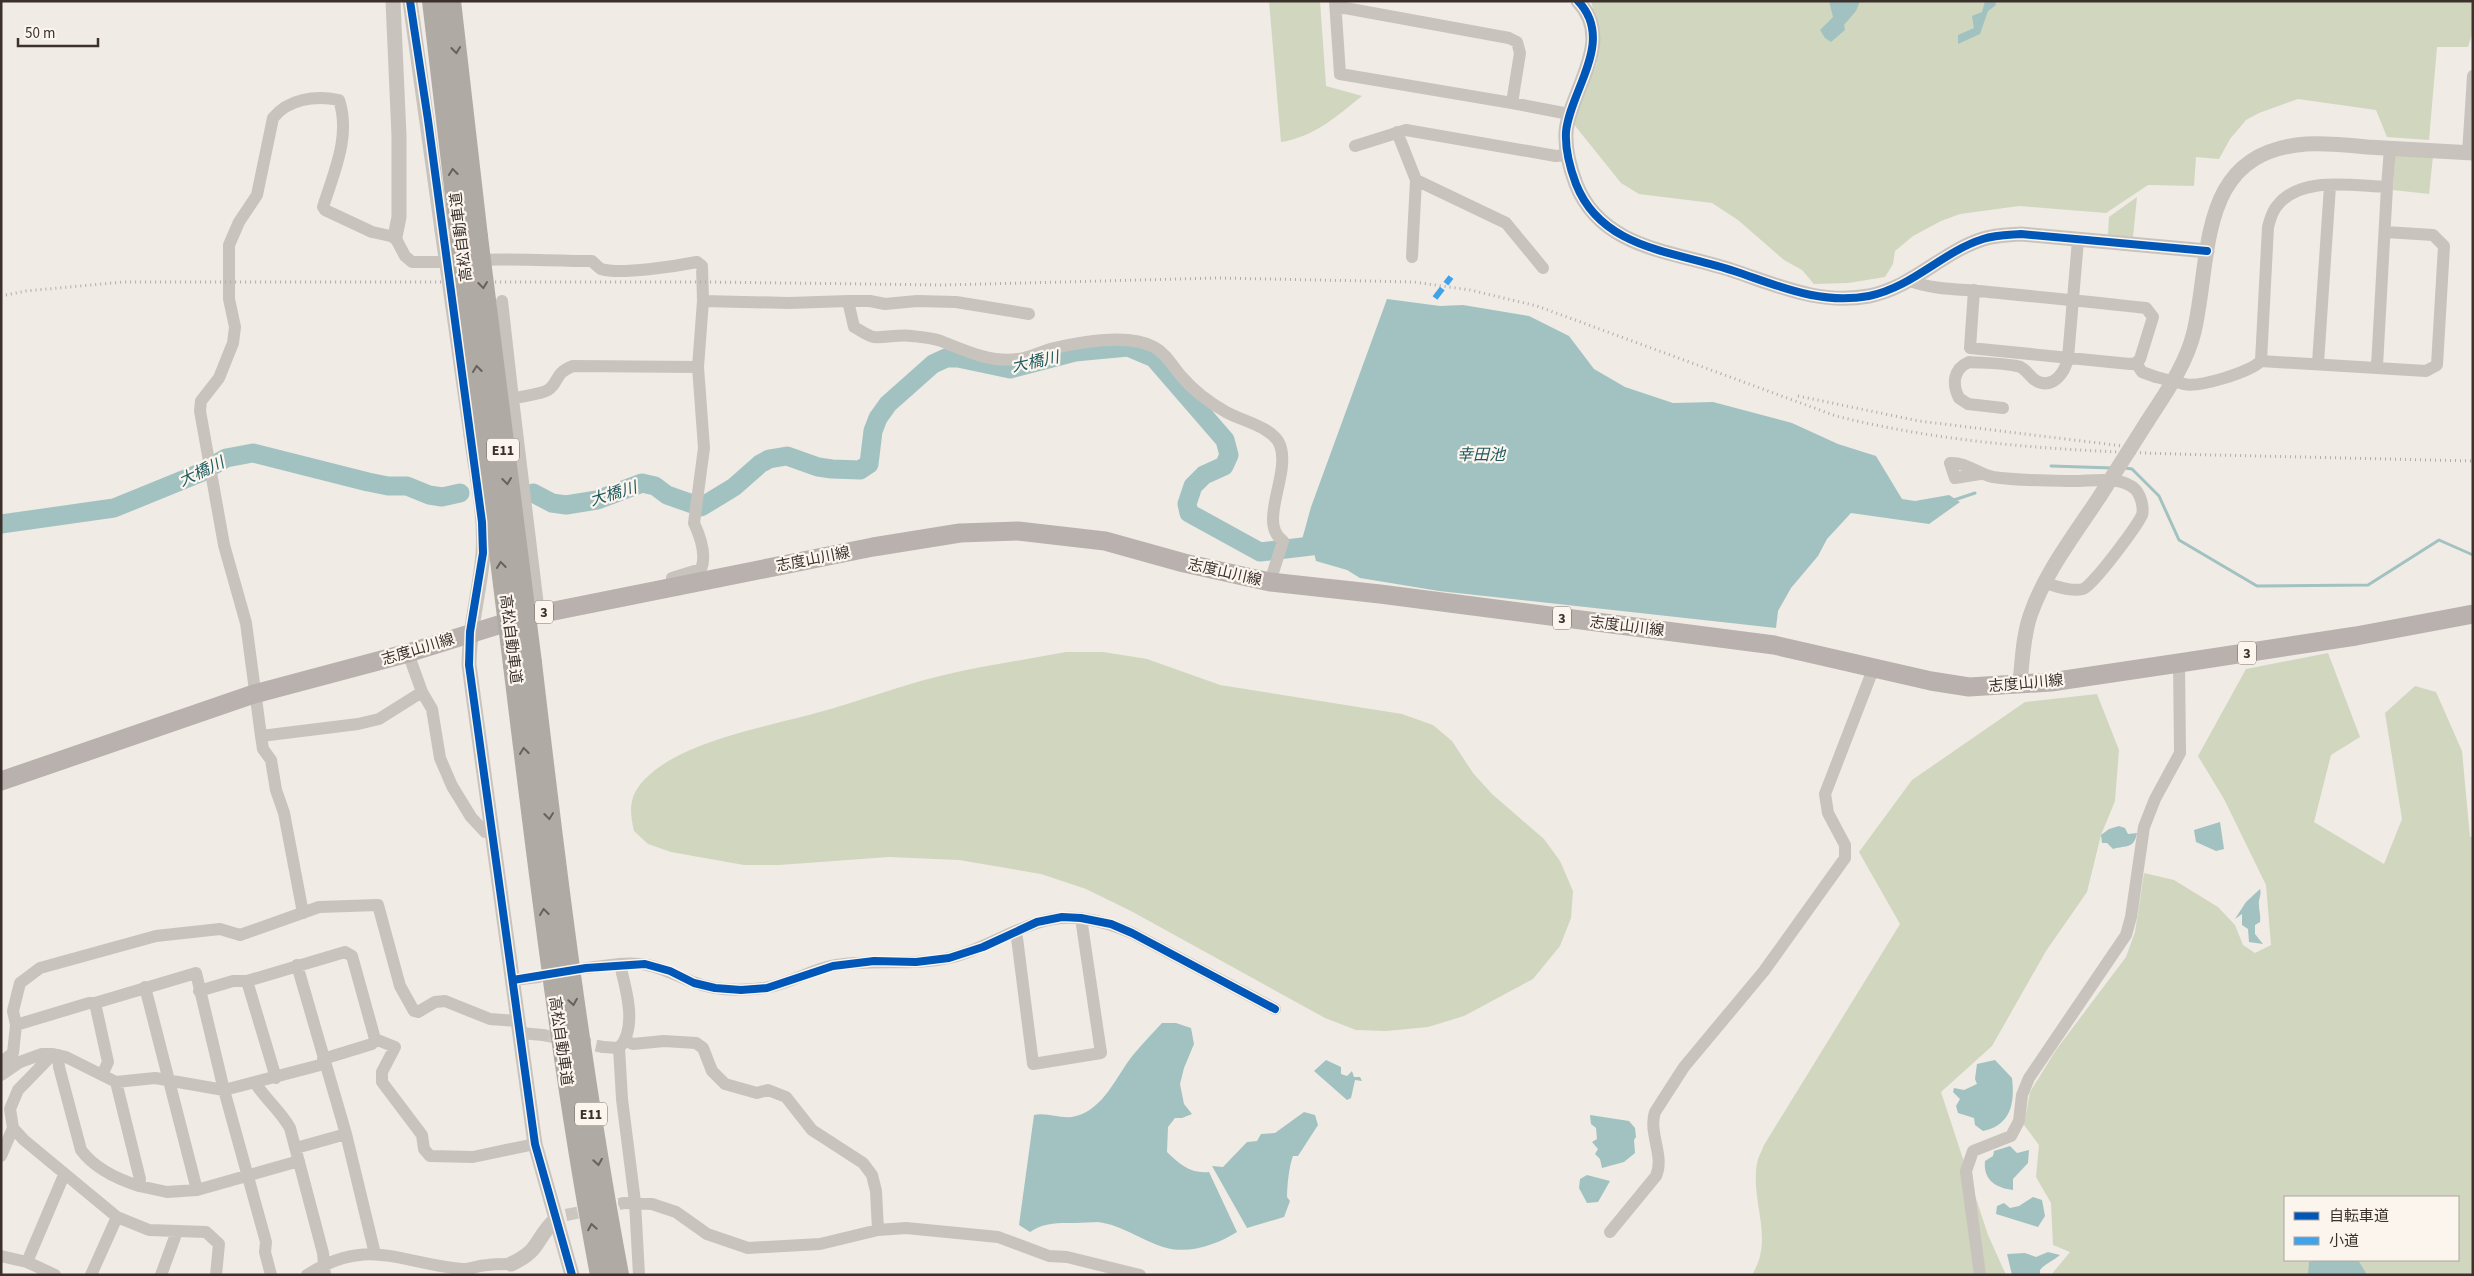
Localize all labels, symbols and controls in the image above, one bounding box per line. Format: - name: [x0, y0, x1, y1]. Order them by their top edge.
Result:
- scale bar: [18, 15, 98, 47]
- text: 50 m: [25, 23, 55, 44]
- one-way arrow: [450, 46, 461, 54]
- one-way arrow: [448, 168, 459, 176]
- street label: 高松自動車道: [446, 191, 477, 283]
- one-way arrow: [477, 282, 488, 290]
- water label: 大橋川: [1009, 346, 1063, 378]
- one-way arrow: [472, 364, 483, 372]
- road number: E11: [487, 438, 519, 462]
- water label: 幸田池: [1457, 444, 1507, 466]
- water label: 大橋川: [175, 451, 230, 492]
- water label: 大橋川: [587, 476, 641, 511]
- one-way arrow: [501, 478, 512, 486]
- street label: 志度山川線: [774, 542, 852, 577]
- street label: 志度山川線: [1186, 554, 1264, 591]
- one-way arrow: [496, 560, 507, 568]
- street label: 高松自動車道: [495, 593, 526, 685]
- road number: 3: [535, 600, 553, 624]
- road number: 3: [1553, 606, 1571, 630]
- street label: 志度山川線: [1588, 612, 1665, 641]
- street label: 志度山川線: [379, 628, 457, 670]
- road number: 3: [2238, 641, 2256, 664]
- street label: 志度山川線: [1988, 670, 2064, 697]
- one-way arrow: [519, 747, 530, 755]
- one-way arrow: [543, 812, 554, 820]
- one-way arrow: [539, 908, 550, 916]
- street label: 高松自動車道: [544, 995, 577, 1087]
- one-way arrow: [568, 997, 578, 1006]
- road number: E11: [575, 1102, 607, 1126]
- one-way arrow: [592, 1158, 602, 1167]
- legend: [2284, 1196, 2459, 1261]
- text: 自転車道: [2329, 1206, 2389, 1227]
- one-way arrow: [587, 1222, 597, 1231]
- text: 小道: [2329, 1231, 2359, 1252]

